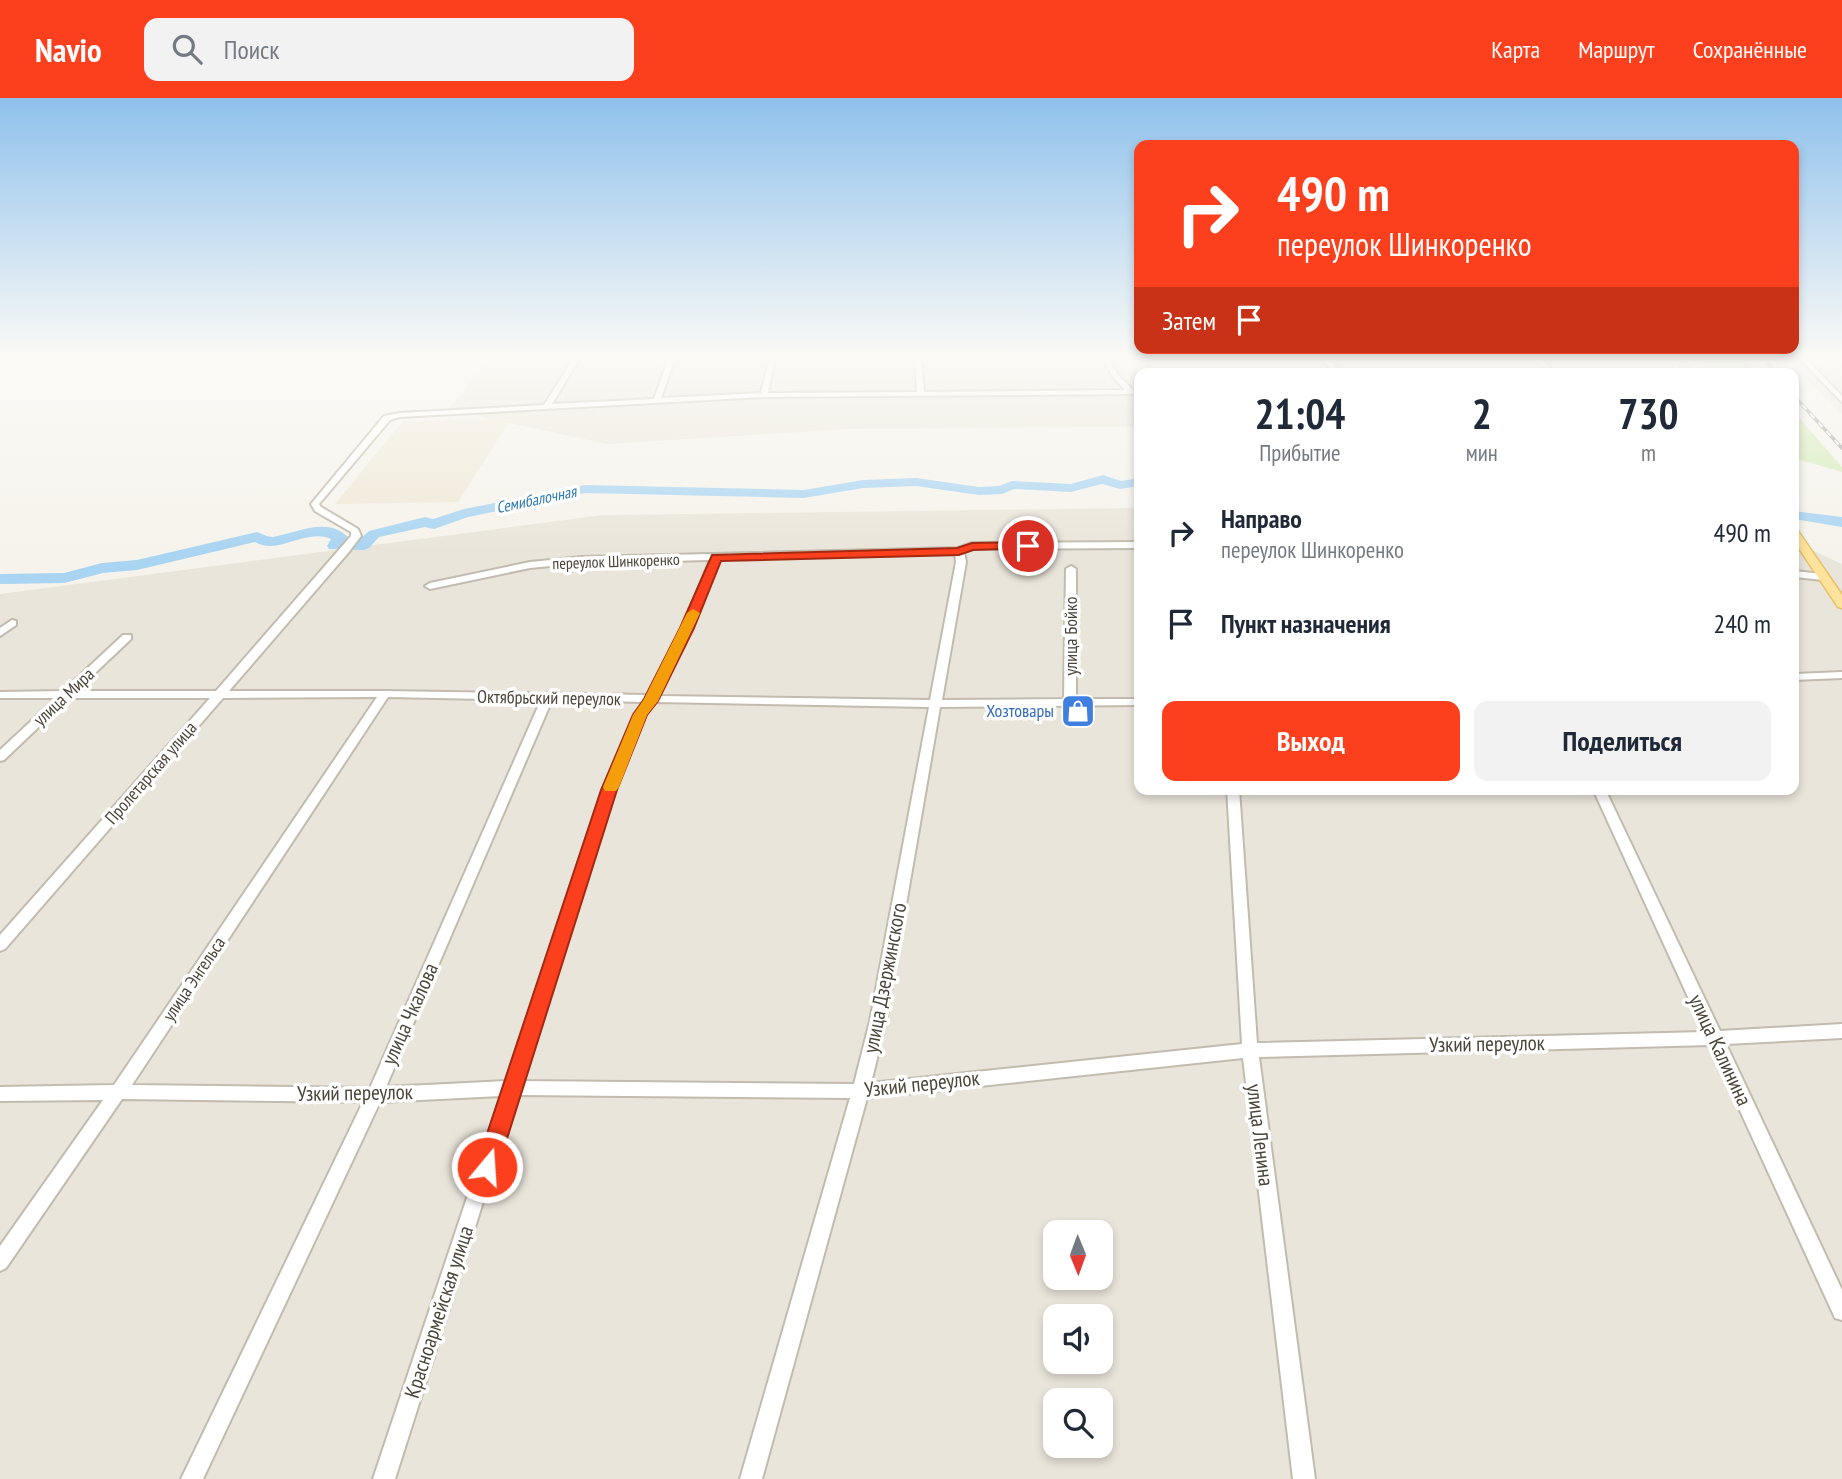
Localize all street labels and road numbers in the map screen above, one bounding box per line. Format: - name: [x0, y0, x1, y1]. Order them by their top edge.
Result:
- street label: переулок Шинкоренко: [552, 549, 680, 573]
- street label: улица Бойко: [1059, 596, 1082, 676]
- street label: улица Мира: [28, 663, 99, 731]
- street label: Октябрьский переулок: [477, 685, 621, 710]
- street label: Пролетарская улица: [100, 717, 202, 829]
- street label: улица Дзержинского: [857, 900, 912, 1055]
- street label: улица Энгельса: [157, 932, 230, 1025]
- street label: улица Чкалова: [375, 959, 444, 1069]
- street label: улица Калинина: [1683, 990, 1758, 1110]
- street label: Узкий переулок: [1429, 1029, 1545, 1058]
- street label: Узкий переулок: [863, 1064, 981, 1103]
- street label: Узкий переулок: [297, 1078, 413, 1107]
- street label: улица Ленина: [1241, 1082, 1280, 1187]
- street label: Красноармейская улица: [398, 1222, 479, 1401]

